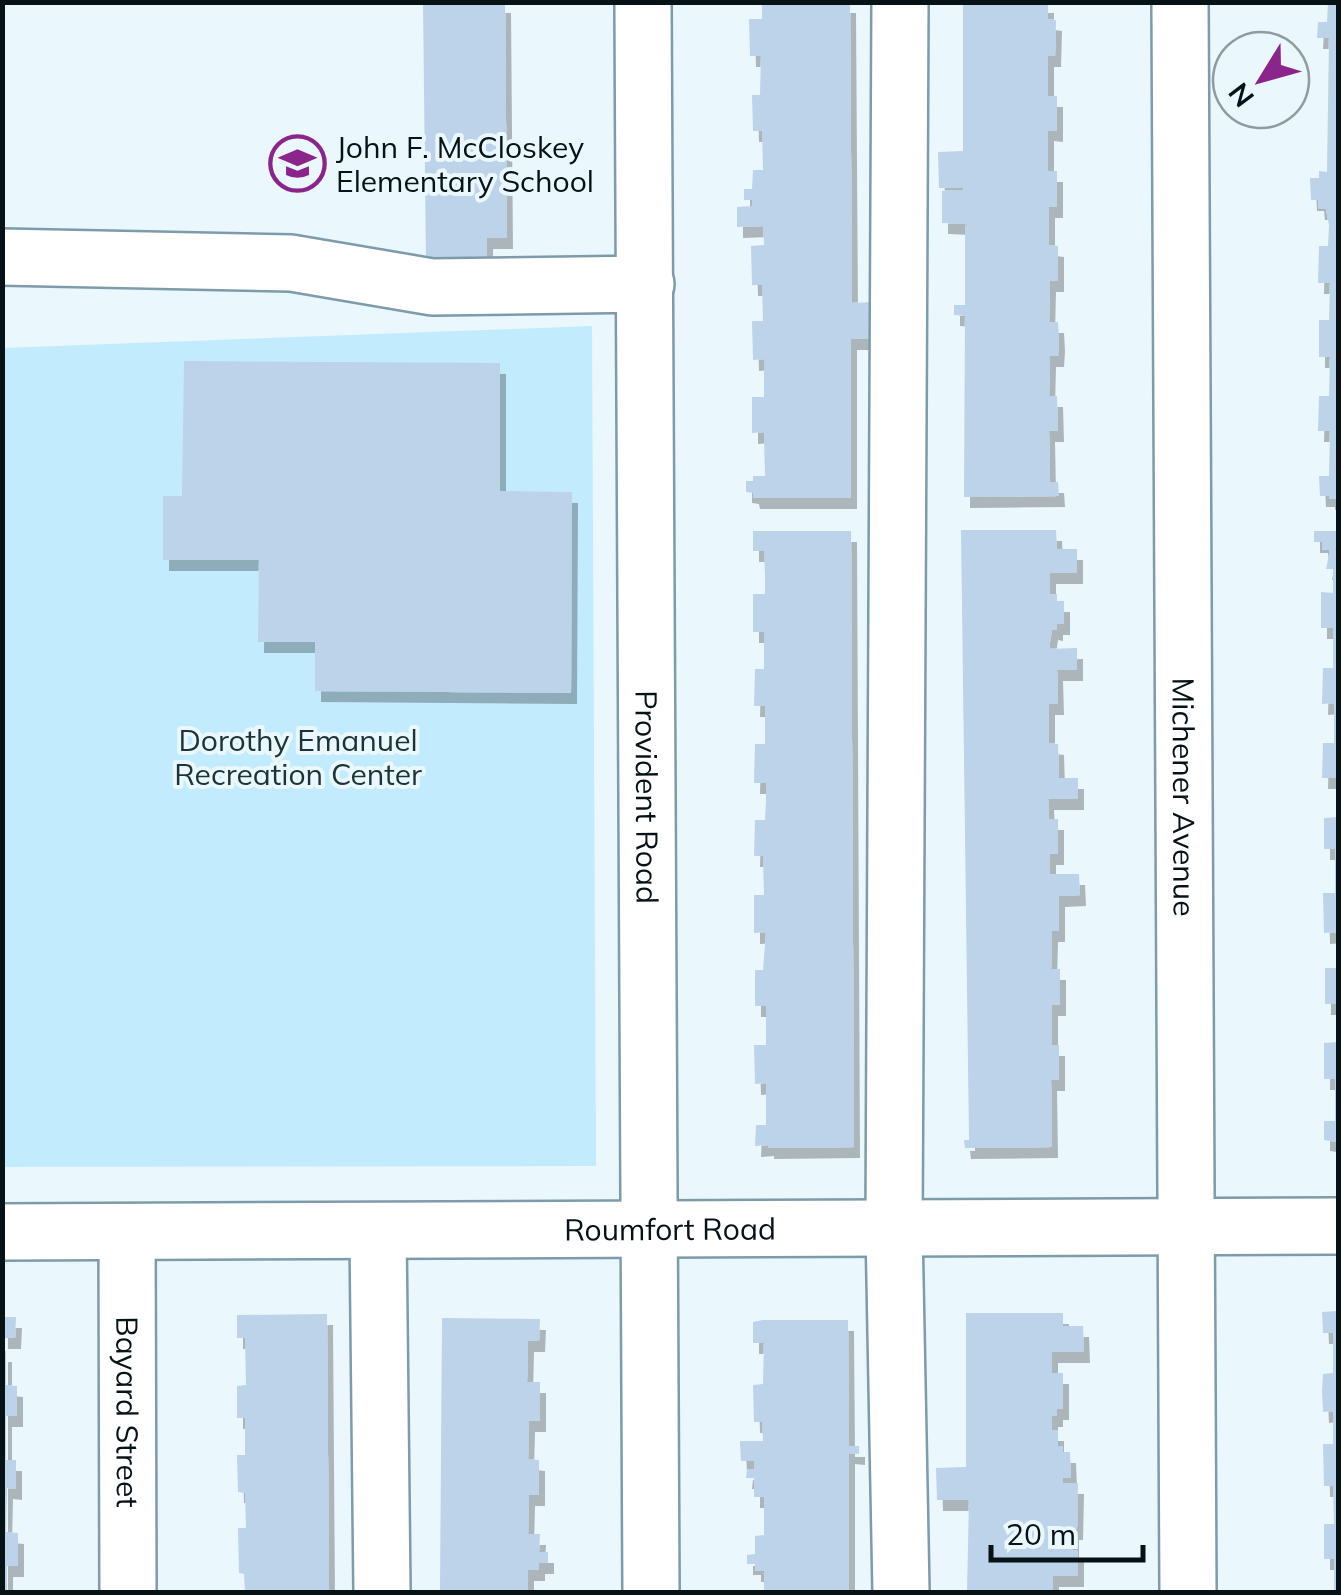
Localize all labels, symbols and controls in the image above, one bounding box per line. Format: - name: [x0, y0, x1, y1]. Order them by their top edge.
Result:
- north arrow: [1211, 30, 1311, 130]
- text: N: [1220, 76, 1261, 114]
- place label: John F. McCloskey Elementary School: [336, 128, 594, 200]
- school or university icon: John F. McCloskey Elementary School: [267, 134, 327, 194]
- street label: Michener Avenue: [1164, 677, 1204, 917]
- street label: Provident Road: [627, 690, 667, 904]
- park label: Dorothy Emanuel Recreation Center: [174, 721, 422, 793]
- street label: Roumfort Road: [564, 1210, 776, 1248]
- street label: Bayard Street: [108, 1316, 147, 1508]
- scale bar: [991, 1500, 1144, 1562]
- text: 20 m: [1006, 1515, 1076, 1553]

